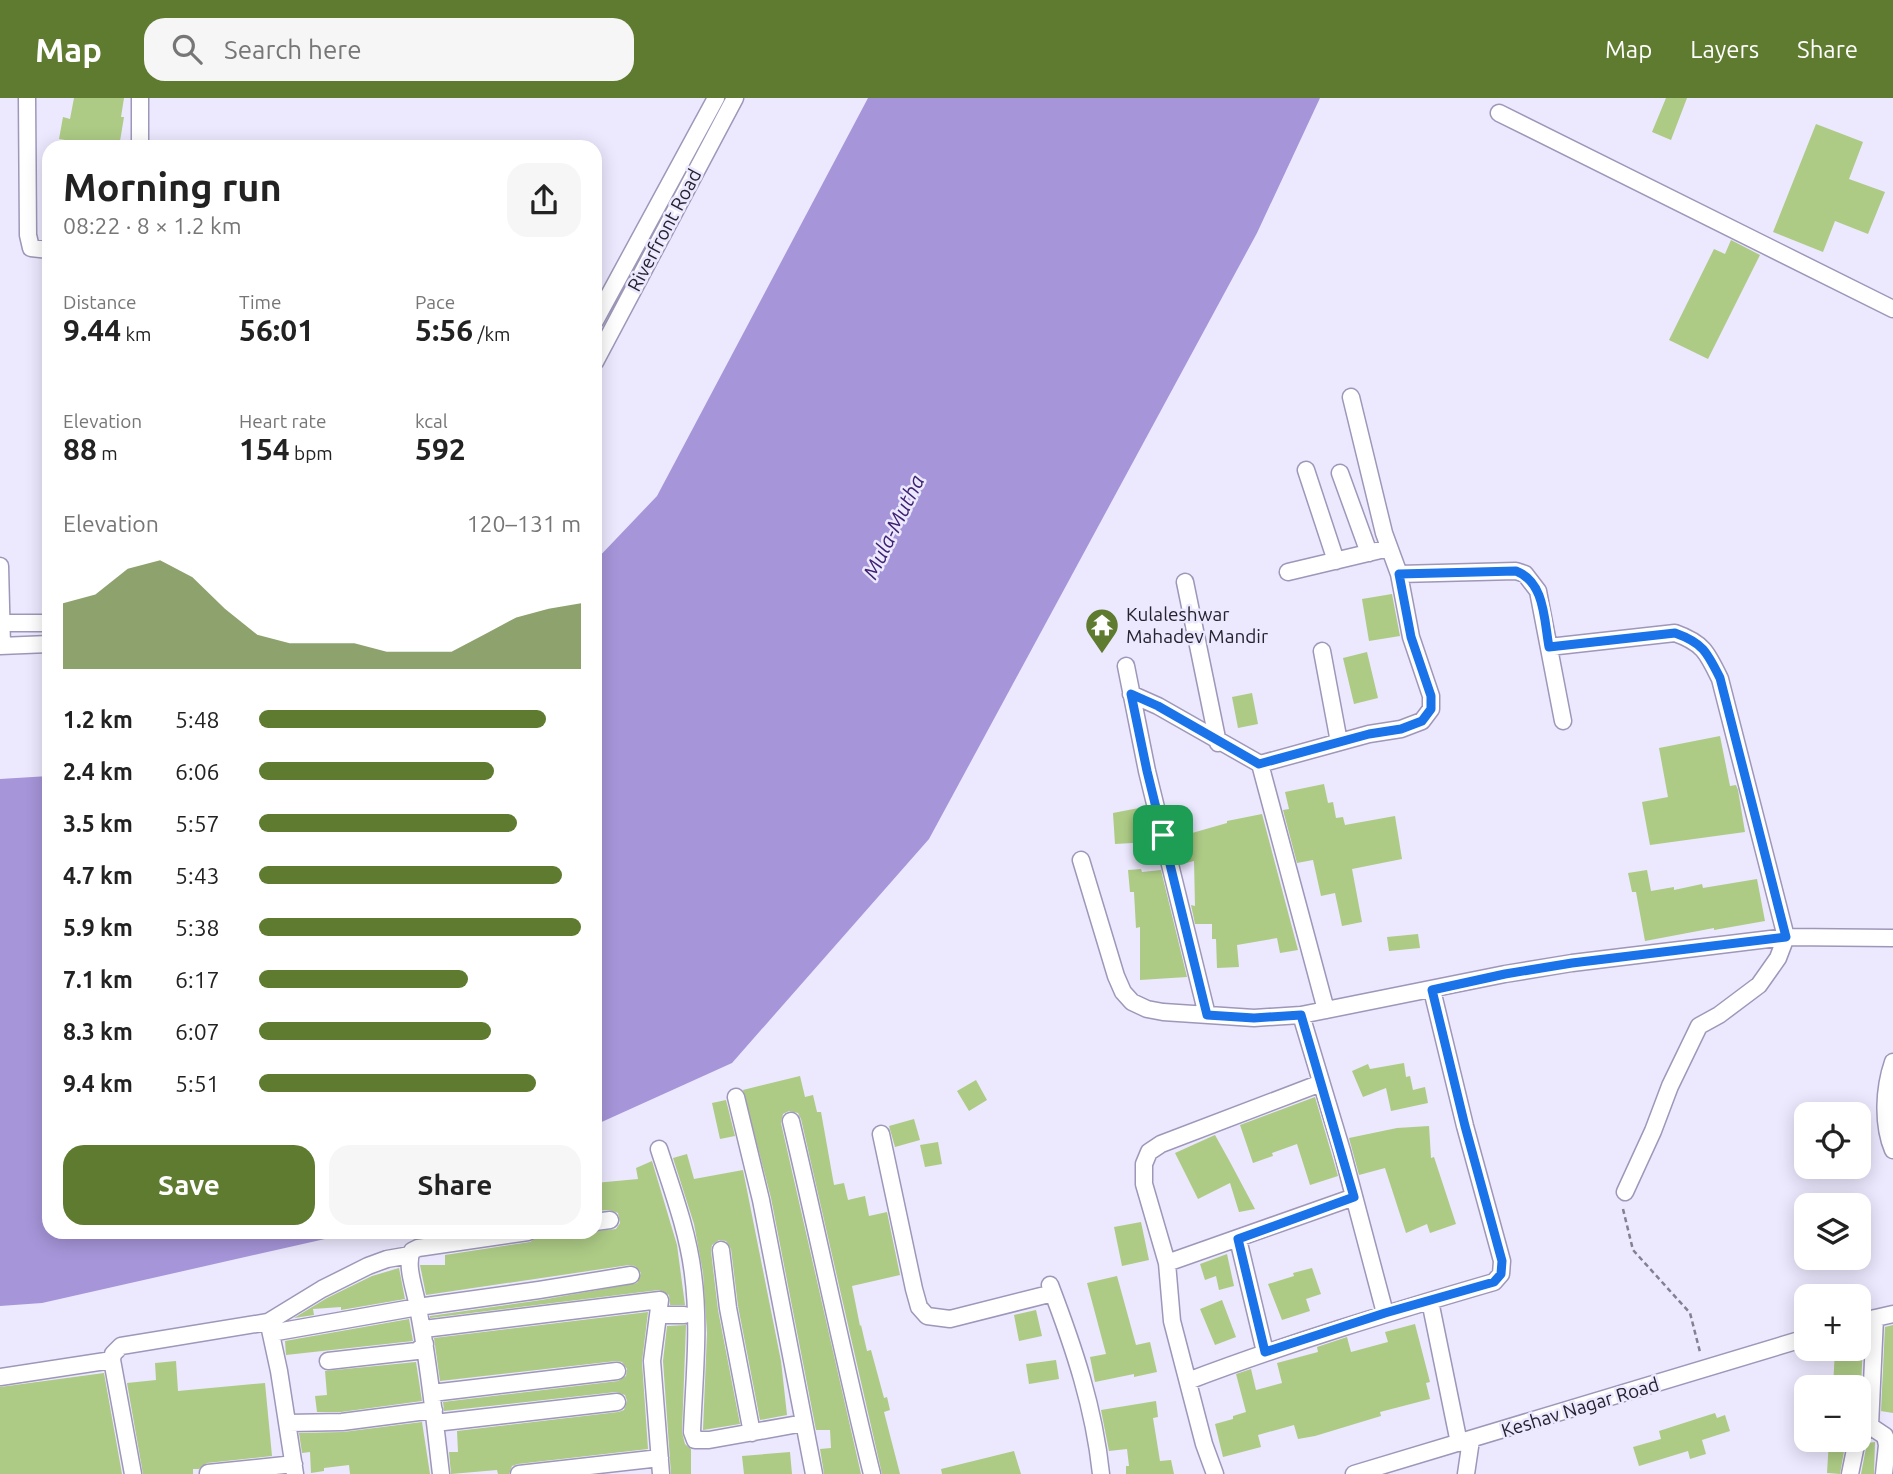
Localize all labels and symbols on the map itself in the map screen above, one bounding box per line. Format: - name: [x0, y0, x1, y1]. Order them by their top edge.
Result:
- street label: Riverfront Road: [623, 165, 705, 295]
- water label: Mula-Mutha: [858, 471, 929, 582]
- place label: Kulaleshwar Mahadev Mandir: [1126, 603, 1268, 647]
- temple icon: Kulaleshwar Mahadev Mandir: [1083, 606, 1121, 655]
- pin: [1133, 805, 1193, 865]
- street label: Keshav Nagar Road: [1499, 1373, 1661, 1441]

